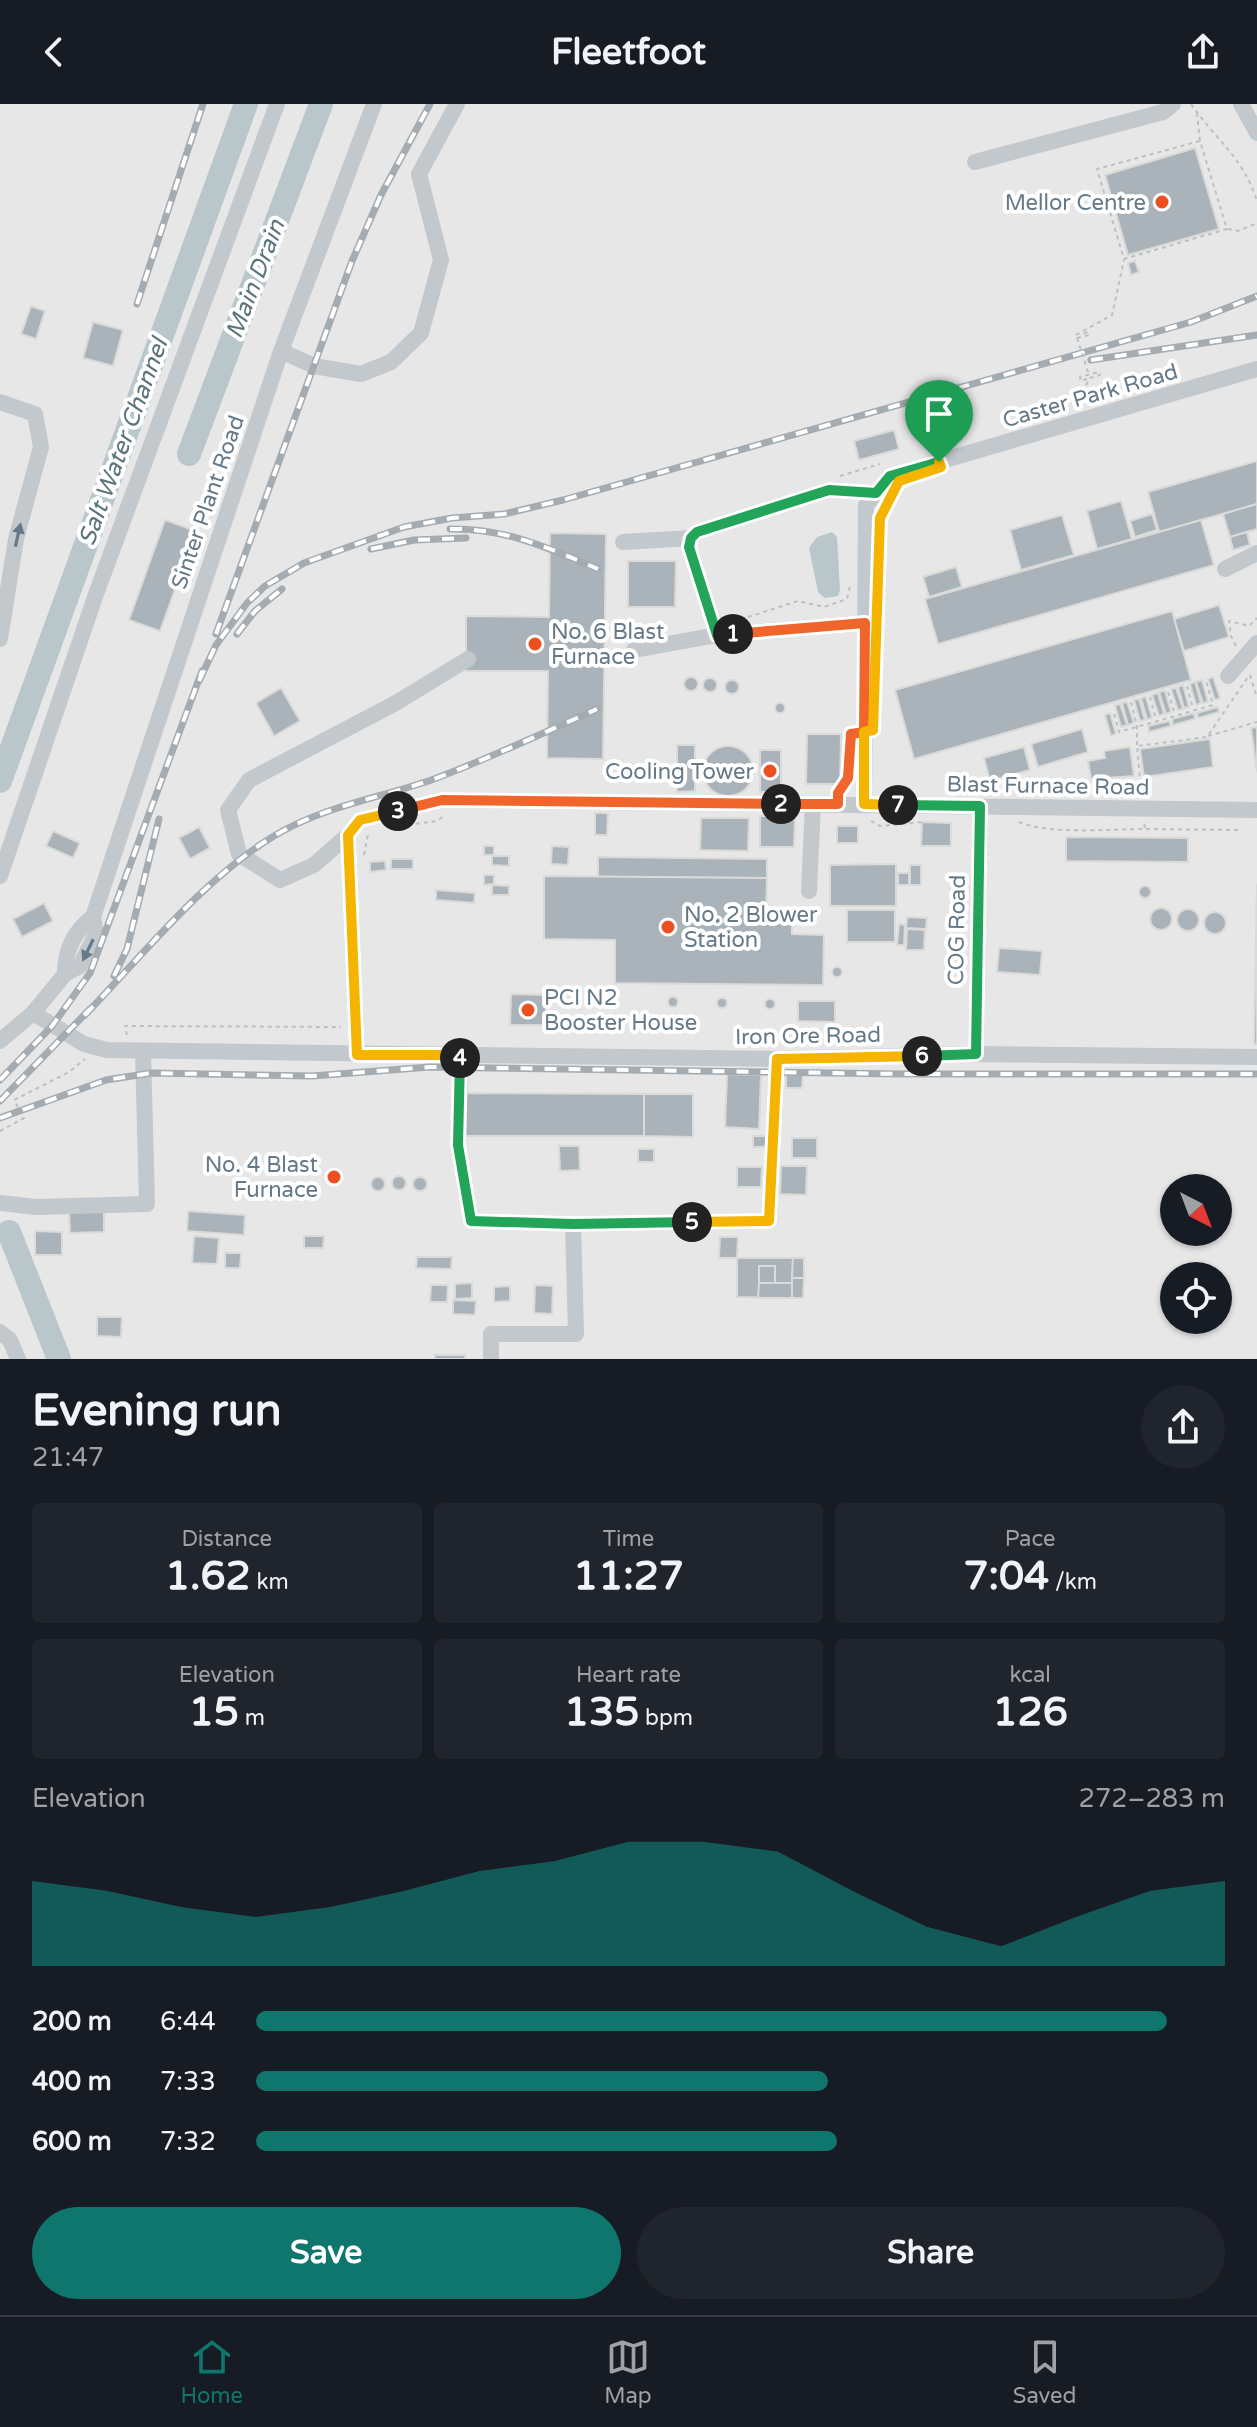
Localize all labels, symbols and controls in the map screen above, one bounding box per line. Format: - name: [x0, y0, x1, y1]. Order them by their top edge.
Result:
- icon: back: [32, 30, 76, 74]
- icon: share: [1181, 30, 1225, 74]
- text: Fleetfoot: [551, 31, 706, 74]
- place label: Mellor Centre: [1005, 190, 1146, 216]
- marker: Mellor Centre: [1153, 193, 1171, 211]
- water label: Main Drain: [220, 215, 292, 343]
- water label: Salt Water Channel: [73, 332, 175, 549]
- street label: Caster Park Road: [1000, 359, 1181, 433]
- pin: [905, 380, 973, 462]
- icon: arrive: [917, 392, 961, 436]
- street label: Sinter Plant Road: [166, 412, 250, 593]
- one-way arrow: [12, 522, 24, 547]
- pin: 1: [713, 614, 753, 654]
- place label: No. 6 Blast Furnace: [551, 619, 664, 670]
- text: 1: [726, 621, 740, 647]
- marker: No. 6 Blast Furnace: [526, 635, 544, 653]
- place label: Cooling Tower: [605, 759, 755, 785]
- marker: Cooling Tower: [761, 762, 779, 780]
- street label: Blast Furnace Road: [946, 771, 1150, 801]
- pin: 2: [761, 784, 801, 824]
- pin: 7: [878, 785, 918, 825]
- pin: 3: [378, 791, 418, 831]
- text: 2: [774, 791, 788, 817]
- text: 7: [891, 792, 905, 818]
- text: 3: [391, 798, 405, 824]
- street label: COG Road: [943, 875, 971, 985]
- place label: No. 2 Blower Station: [684, 902, 818, 953]
- marker: No. 2 Blower Station: [659, 918, 677, 936]
- one-way arrow: [81, 938, 95, 961]
- place label: PCI N2 Booster House: [544, 985, 697, 1036]
- marker: PCI N2 Booster House: [519, 1001, 537, 1019]
- street label: Iron Ore Road: [735, 1022, 881, 1050]
- pin: 6: [902, 1036, 942, 1076]
- pin: 4: [440, 1038, 480, 1078]
- text: 6: [915, 1043, 929, 1069]
- text: 4: [453, 1045, 467, 1071]
- place label: No. 4 Blast Furnace: [205, 1152, 318, 1203]
- marker: No. 4 Blast Furnace: [325, 1168, 343, 1186]
- north arrow: [1160, 1174, 1232, 1246]
- map controls: [1160, 1174, 1232, 1334]
- pin: 5: [672, 1202, 712, 1242]
- text: 5: [685, 1209, 699, 1235]
- button: locate: [1160, 1262, 1232, 1334]
- text: Evening run: [32, 1385, 281, 1438]
- button: share: [1141, 1385, 1225, 1469]
- text: 21:47: [32, 1442, 104, 1473]
- text: Distance: [182, 1526, 272, 1552]
- text: Time: [603, 1526, 654, 1552]
- text: Pace: [1005, 1526, 1055, 1552]
- text: 1.62: [165, 1552, 251, 1600]
- text: 11:27: [573, 1552, 684, 1600]
- text: 7:04: [963, 1552, 1049, 1600]
- text: km: [251, 1569, 289, 1595]
- text: /km: [1049, 1569, 1097, 1595]
- text: Elevation: [179, 1662, 275, 1688]
- text: Heart rate: [576, 1662, 681, 1688]
- text: kcal: [1009, 1662, 1051, 1688]
- text: 15: [189, 1688, 239, 1736]
- text: 135: [564, 1688, 639, 1736]
- text: 126: [992, 1688, 1068, 1736]
- text: m: [239, 1705, 265, 1731]
- text: bpm: [639, 1705, 693, 1731]
- text: Elevation: [32, 1783, 146, 1814]
- text: 272–283 m: [1079, 1783, 1225, 1814]
- text: 200 m: [32, 2006, 112, 2037]
- text: 6:44: [160, 2006, 216, 2037]
- text: 400 m: [32, 2066, 112, 2097]
- text: 7:33: [160, 2066, 216, 2097]
- text: 600 m: [32, 2126, 112, 2157]
- text: 7:32: [160, 2126, 216, 2157]
- button: Save: [32, 2207, 621, 2299]
- button: Share: [637, 2207, 1225, 2299]
- tab: Home: [181, 2335, 243, 2409]
- tab: Map: [604, 2335, 652, 2409]
- tab: Saved: [1013, 2335, 1076, 2409]

